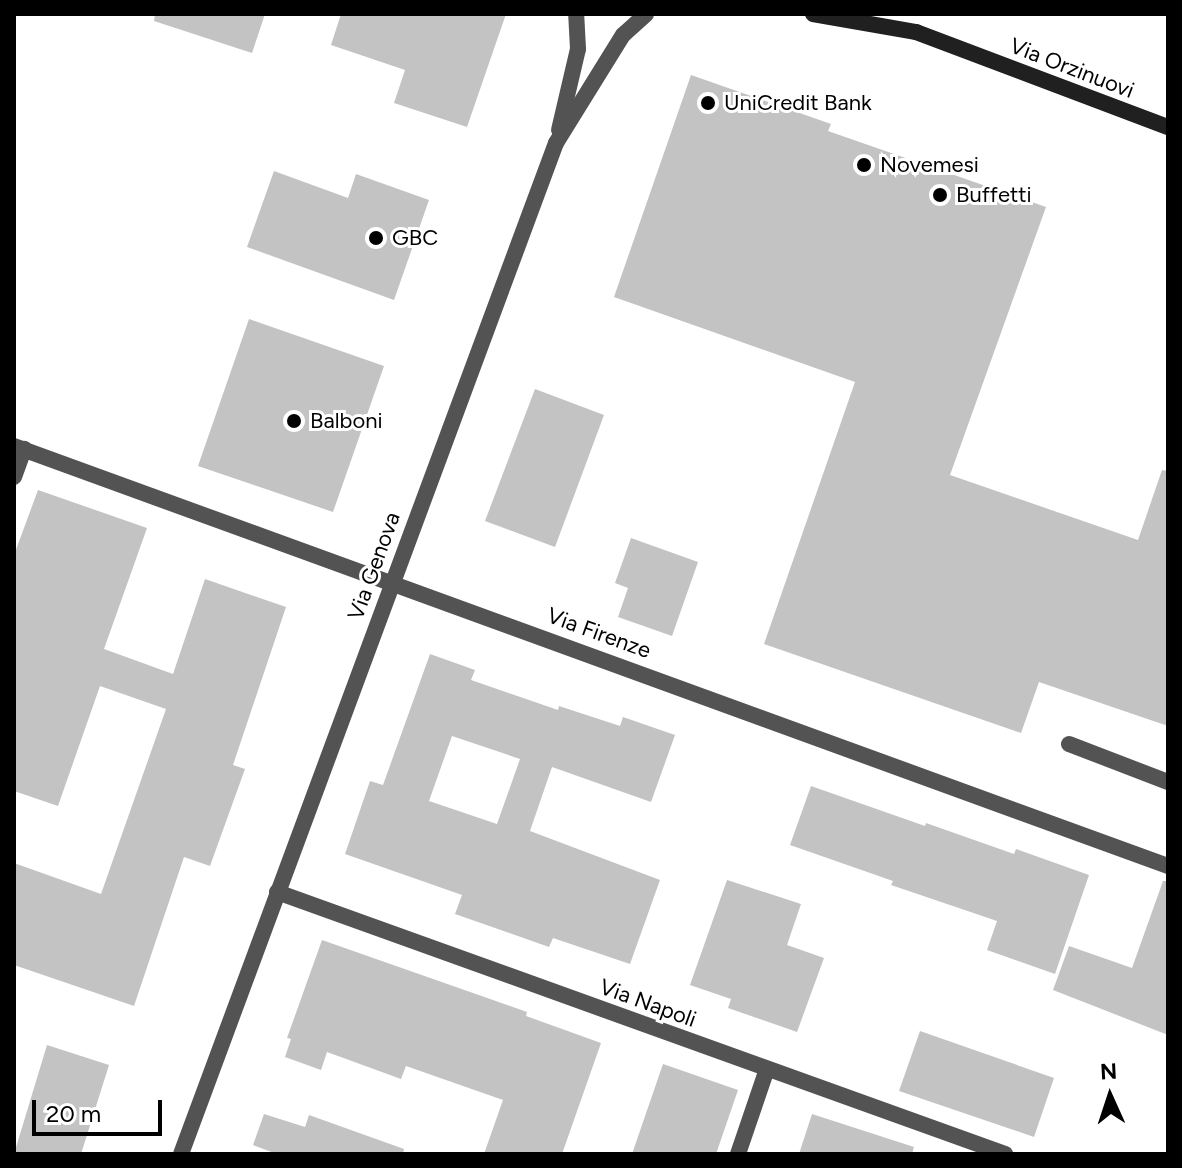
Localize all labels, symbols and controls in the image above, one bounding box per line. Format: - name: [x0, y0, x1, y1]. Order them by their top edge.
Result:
- street label: Via Orzinuovi: [1006, 32, 1138, 104]
- place label: UniCredit Bank: [724, 90, 872, 116]
- marker: UniCredit Bank: [699, 94, 717, 112]
- place label: Novemesi: [880, 152, 979, 178]
- marker: Novemesi: [855, 156, 873, 174]
- place label: Buffetti: [956, 182, 1032, 208]
- marker: Buffetti: [931, 186, 949, 204]
- place label: GBC: [392, 225, 438, 251]
- marker: GBC: [367, 229, 385, 247]
- place label: Balboni: [310, 408, 383, 434]
- marker: Balboni: [285, 412, 303, 430]
- street label: Via Genova: [342, 508, 406, 624]
- street label: Via Firenze: [543, 602, 655, 664]
- street label: Via Napoli: [596, 973, 700, 1033]
- north arrow: [1070, 1056, 1150, 1136]
- text: N: [1100, 1058, 1118, 1085]
- scale bar: [36, 1084, 166, 1134]
- text: 20 m: [46, 1099, 101, 1128]

